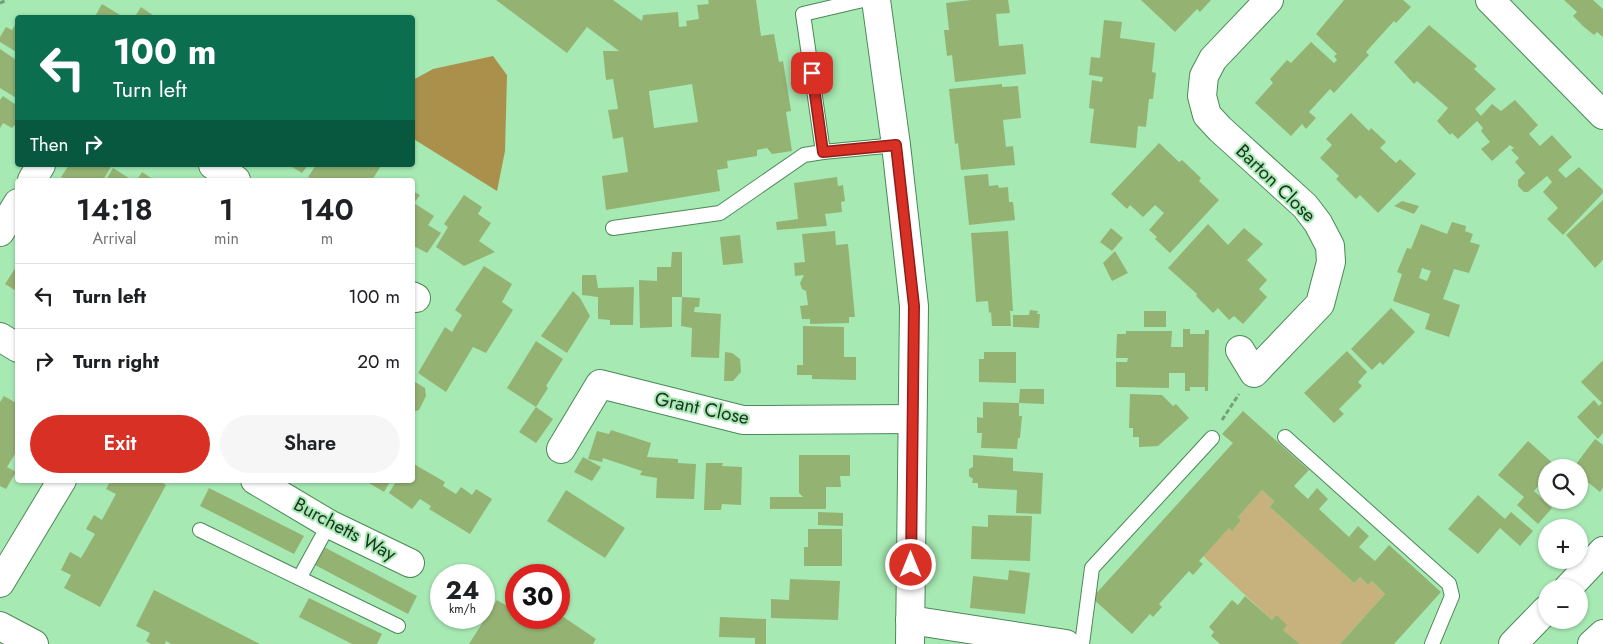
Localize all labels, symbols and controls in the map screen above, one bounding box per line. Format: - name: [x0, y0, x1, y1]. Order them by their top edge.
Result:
- text: 100 m: [113, 27, 216, 77]
- icon: left: [30, 35, 95, 100]
- pin: [791, 52, 833, 94]
- icon: arrive: [798, 59, 826, 87]
- text: Turn left: [113, 73, 187, 105]
- icon: right: [79, 130, 107, 158]
- text: Then: [30, 131, 69, 158]
- street label: Barton Close: [1230, 138, 1322, 228]
- text: 14:18: [76, 188, 153, 231]
- text: 1: [219, 188, 234, 231]
- text: 140: [300, 188, 354, 231]
- text: Arrival: [92, 227, 137, 250]
- text: min: [214, 227, 239, 250]
- text: m: [321, 227, 333, 250]
- icon: left: [30, 282, 58, 310]
- text: Turn left: [73, 283, 146, 310]
- text: 100 m: [348, 283, 400, 310]
- icon: right: [30, 347, 58, 375]
- text: Turn right: [73, 348, 159, 375]
- text: 20 m: [357, 348, 400, 375]
- street label: Grant Close: [652, 385, 752, 431]
- button: Exit: [30, 415, 210, 473]
- button: Share: [220, 415, 400, 473]
- map controls: [1538, 459, 1588, 629]
- button: search: [1538, 459, 1588, 509]
- street label: Burchetts Way: [289, 491, 402, 568]
- button: +: [1538, 519, 1588, 569]
- position arrow: [884, 538, 936, 590]
- speed limit sign: 30: [505, 564, 570, 629]
- text: 24: [446, 572, 479, 608]
- button: −: [1538, 579, 1588, 629]
- text: km/h: [449, 600, 476, 618]

